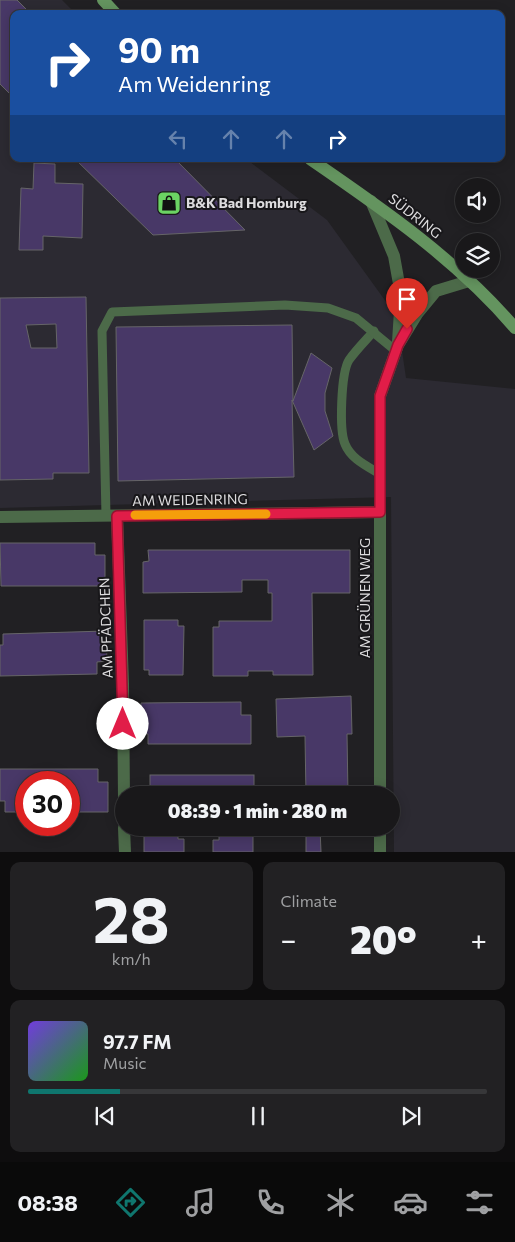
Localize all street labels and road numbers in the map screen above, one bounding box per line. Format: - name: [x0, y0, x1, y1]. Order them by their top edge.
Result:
- street label: SÜDRING: [385, 190, 445, 242]
- street label: AM WEIDENRING: [132, 490, 248, 509]
- street label: AM GRÜNEN WEG: [356, 538, 373, 658]
- street label: AM PFÄDCHEN: [95, 577, 116, 679]

